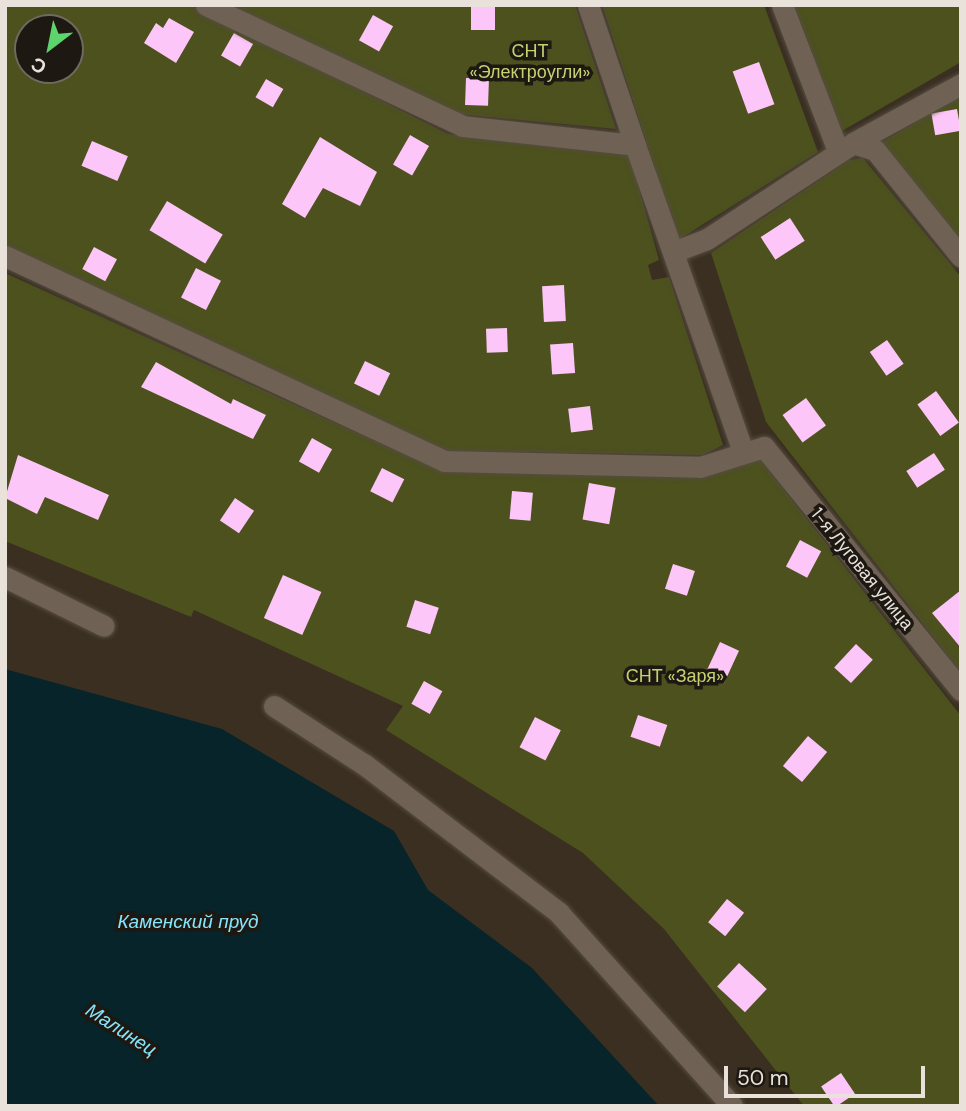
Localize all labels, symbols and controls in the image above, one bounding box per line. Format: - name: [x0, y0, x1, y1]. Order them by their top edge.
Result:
- north arrow: [14, 14, 84, 84]
- park label: СНТ «Электроугли»: [470, 41, 590, 84]
- text: С: [26, 51, 51, 80]
- street label: 1-я Луговая улица: [806, 504, 918, 634]
- park label: СНТ «Заря»: [626, 665, 724, 687]
- water label: Каменский пруд: [117, 911, 259, 933]
- water label: Малинец: [81, 999, 161, 1061]
- scale bar: [728, 1052, 929, 1096]
- text: 50 m: [737, 1064, 788, 1092]

